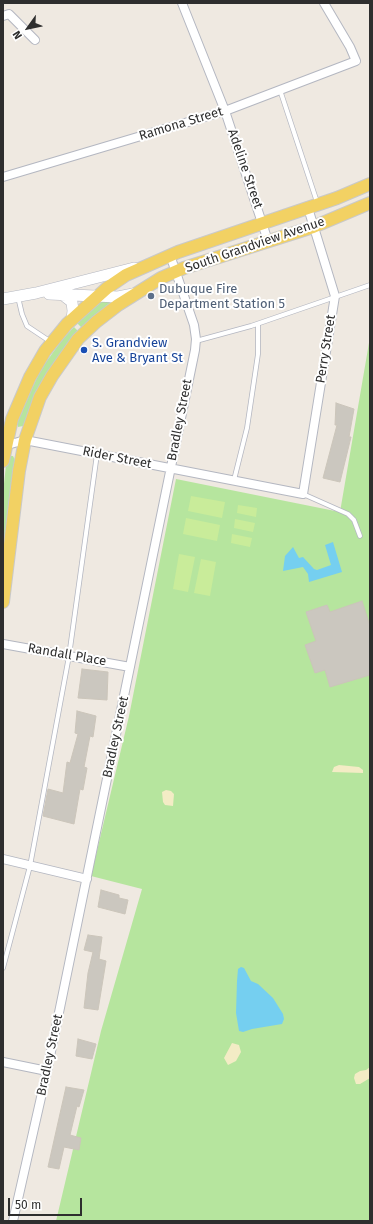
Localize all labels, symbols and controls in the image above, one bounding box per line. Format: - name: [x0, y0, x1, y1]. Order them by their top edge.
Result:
- north arrow: [8, 8, 48, 48]
- text: N: [10, 28, 25, 41]
- street label: Ramona Street: [137, 104, 225, 144]
- street label: Adeline Street: [224, 127, 266, 211]
- street label: South Grandview Avenue: [183, 214, 327, 276]
- place label: Dubuque Fire Department Station 5: [159, 281, 285, 312]
- marker: Dubuque Fire Department Station 5: [146, 291, 156, 301]
- street label: Perry Street: [313, 314, 339, 384]
- place label: S. Grandview Ave & Bryant St: [92, 335, 183, 366]
- marker: S. Grandview Ave & Bryant St: [79, 345, 89, 355]
- street label: Bradley Street: [164, 378, 196, 462]
- street label: Rider Street: [81, 444, 153, 472]
- street label: Randall Place: [27, 640, 107, 670]
- street label: Bradley Street: [100, 695, 132, 779]
- street label: Bradley Street: [34, 1013, 66, 1097]
- scale bar: [10, 1190, 84, 1216]
- text: 50 m: [15, 1198, 41, 1212]

